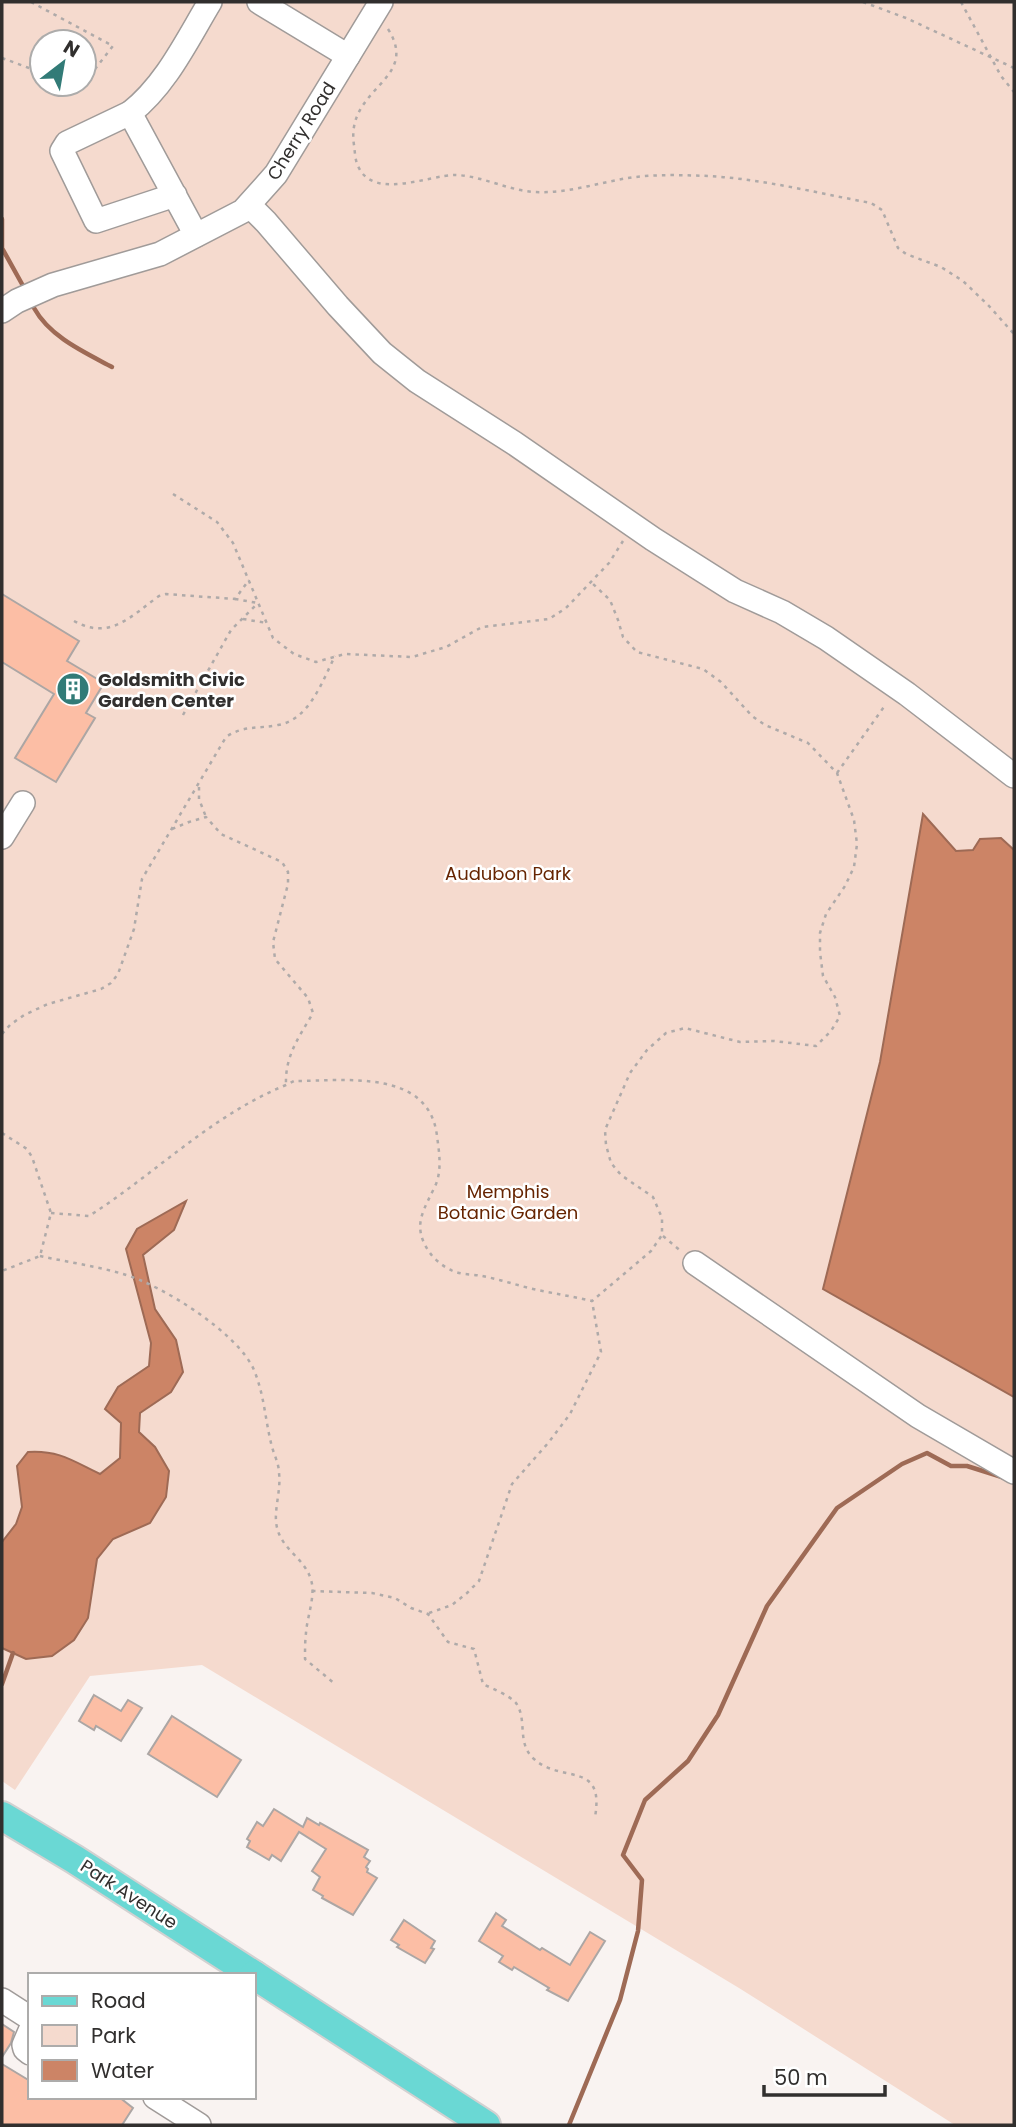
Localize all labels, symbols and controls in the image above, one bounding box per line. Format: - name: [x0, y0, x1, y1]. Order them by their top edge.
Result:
- north arrow: [28, 28, 98, 98]
- text: N: [58, 34, 85, 64]
- street label: Cherry Road: [261, 77, 341, 185]
- place label: Goldsmith Civic Garden Center: [98, 667, 245, 713]
- building icon: Goldsmith Civic Garden Center: [54, 670, 92, 708]
- park label: Audubon Park: [445, 861, 572, 886]
- park label: Memphis Botanic Garden: [438, 1179, 578, 1225]
- street label: Park Avenue: [76, 1853, 182, 1935]
- legend: [28, 1973, 256, 2099]
- text: Road: [91, 1986, 146, 2015]
- text: Park: [91, 2021, 136, 2050]
- scale bar: [764, 2054, 885, 2098]
- text: Water: [91, 2056, 154, 2085]
- text: 50 m: [774, 2063, 828, 2092]

